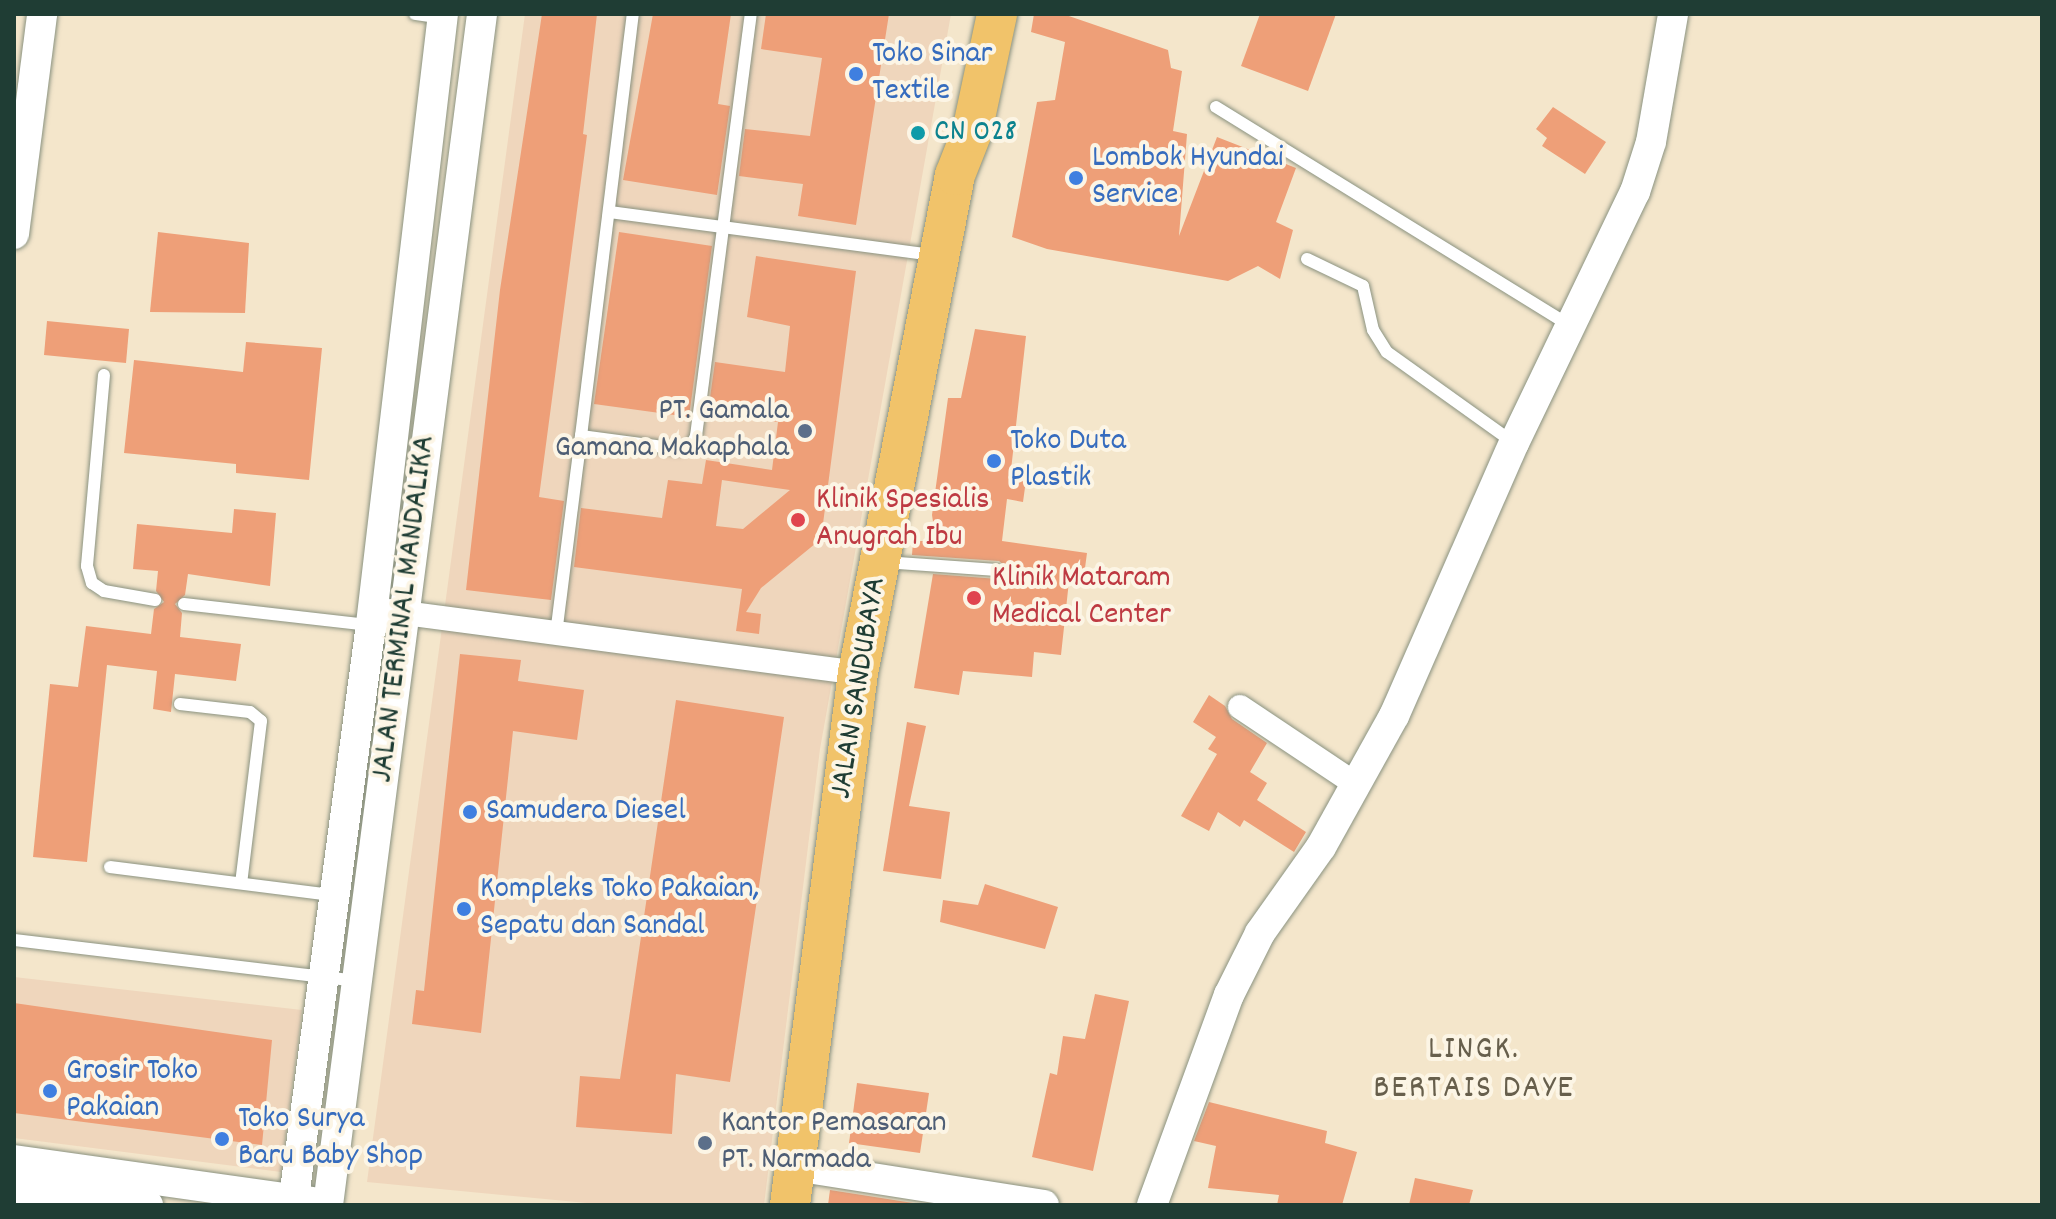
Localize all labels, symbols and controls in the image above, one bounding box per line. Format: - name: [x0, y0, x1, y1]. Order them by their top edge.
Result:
- place label: Toko Sinar Textile: [872, 37, 992, 112]
- marker: Toko Sinar Textile: [847, 65, 865, 83]
- place label: CN 028: [934, 114, 1017, 152]
- marker: CN 028: [909, 124, 927, 142]
- place label: Lombok Hyundai Service: [1092, 141, 1284, 216]
- marker: Lombok Hyundai Service: [1067, 169, 1085, 187]
- place label: PT. Gamala Gamana Makaphala: [555, 394, 789, 469]
- marker: PT. Gamala Gamana Makaphala: [796, 422, 814, 440]
- place label: Toko Duta Plastik: [1010, 424, 1126, 499]
- street label: JALAN TERMINAL MANDALIKA: [365, 433, 445, 785]
- marker: Toko Duta Plastik: [985, 452, 1003, 470]
- place label: Klinik Spesialis Anugrah Ibu: [816, 483, 990, 558]
- marker: Klinik Spesialis Anugrah Ibu: [787, 509, 809, 531]
- place label: Klinik Mataram Medical Center: [992, 561, 1171, 636]
- street label: JALAN SANDUBAYA: [824, 574, 896, 802]
- marker: Klinik Mataram Medical Center: [963, 587, 985, 609]
- place label: Samudera Diesel: [486, 793, 686, 831]
- marker: Samudera Diesel: [461, 803, 479, 821]
- place label: Kompleks Toko Pakaian, Sepatu dan Sandal: [480, 872, 760, 947]
- marker: Kompleks Toko Pakaian, Sepatu dan Sandal: [455, 900, 473, 918]
- district label: LINGK. BERTAIS DAYE: [1373, 1030, 1575, 1110]
- place label: Grosir Toko Pakaian: [66, 1054, 198, 1129]
- marker: Grosir Toko Pakaian: [41, 1082, 59, 1100]
- place label: Toko Surya Baru Baby Shop: [238, 1102, 423, 1177]
- place label: Kantor Pemasaran PT. Narmada: [721, 1106, 947, 1181]
- marker: Toko Surya Baru Baby Shop: [213, 1130, 231, 1148]
- marker: Kantor Pemasaran PT. Narmada: [696, 1134, 714, 1152]

